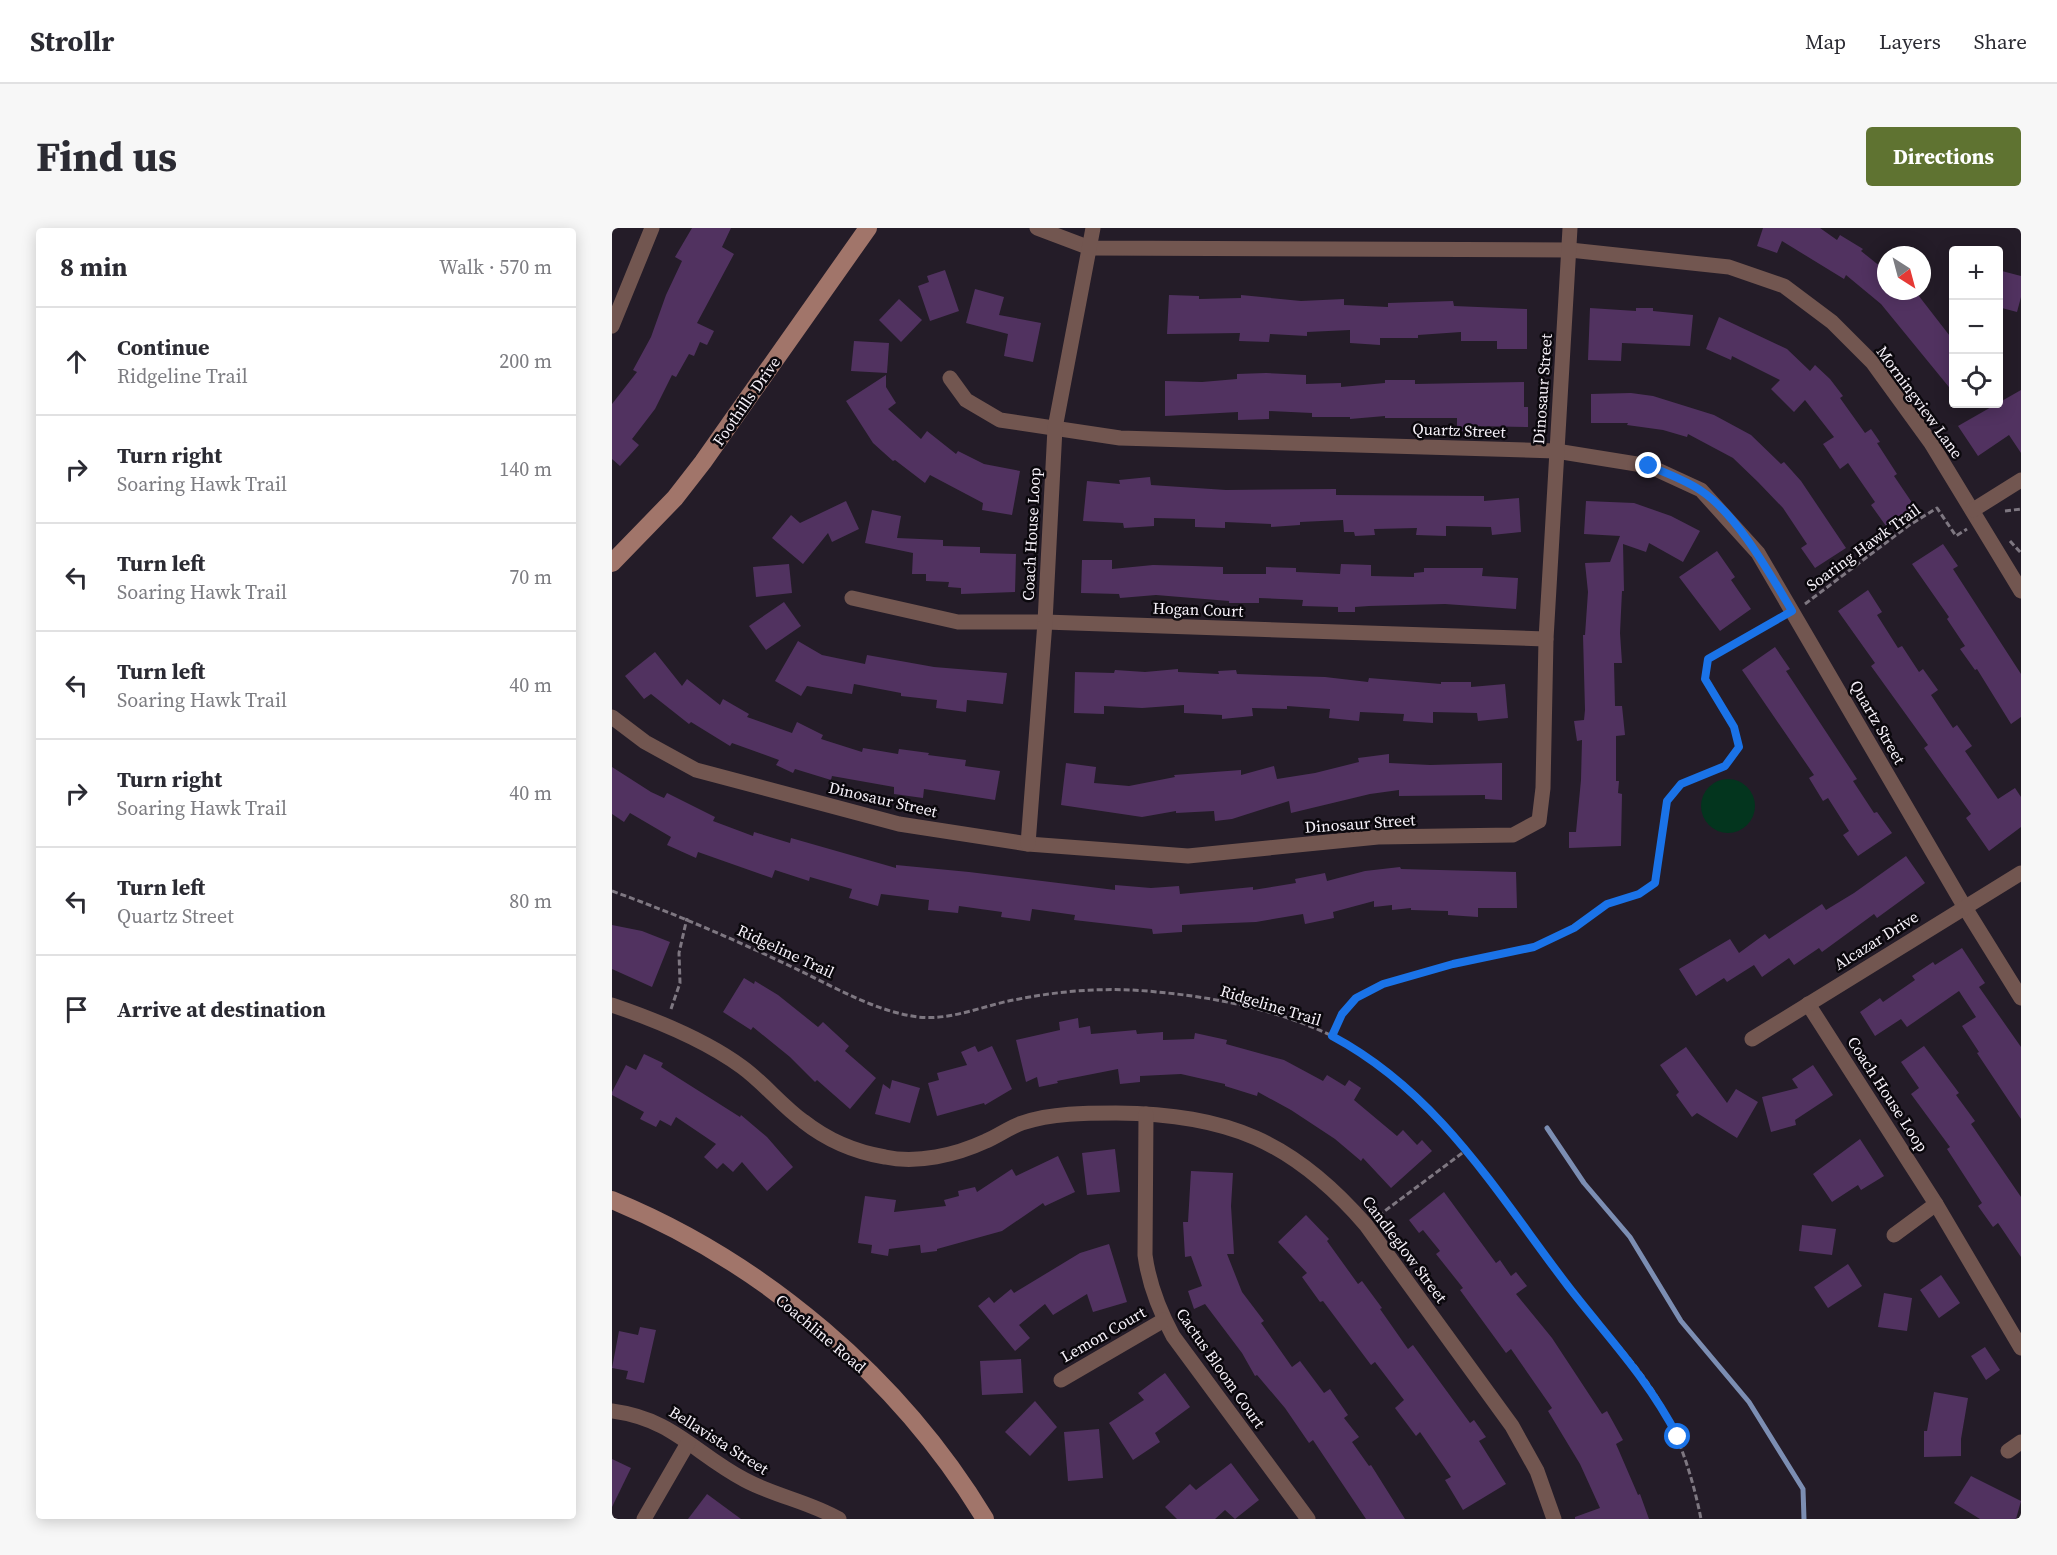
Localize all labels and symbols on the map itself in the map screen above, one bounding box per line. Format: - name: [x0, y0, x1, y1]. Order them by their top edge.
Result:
- north arrow: [1877, 246, 1931, 300]
- street label: Dinosaur Street: [1527, 332, 1557, 445]
- street label: Morningview Lane: [1872, 341, 1968, 463]
- street label: Foothills Drive: [707, 352, 785, 450]
- street label: Quartz Street: [1412, 417, 1507, 443]
- route end: [1635, 452, 1661, 478]
- street label: Coach House Loop: [1017, 467, 1045, 601]
- street label: Soaring Hawk Trail: [1802, 498, 1925, 596]
- street label: Hogan Court: [1152, 596, 1245, 622]
- street label: Quartz Street: [1845, 676, 1911, 769]
- street label: Dinosaur Street: [827, 776, 940, 822]
- street label: Dinosaur Street: [1304, 808, 1417, 838]
- street label: Alcazar Drive: [1830, 905, 1922, 975]
- street label: Ridgeline Trail: [734, 919, 838, 983]
- street label: Ridgeline Trail: [1218, 979, 1324, 1031]
- street label: Coach House Loop: [1842, 1032, 1934, 1156]
- street label: Candleglow Street: [1357, 1191, 1453, 1308]
- street label: Coachline Road: [771, 1289, 871, 1377]
- street label: Lemon Court: [1057, 1300, 1150, 1367]
- street label: Cactus Bloom Court: [1171, 1304, 1271, 1433]
- street label: Bellavista Street: [665, 1401, 774, 1480]
- route start: [1664, 1423, 1690, 1449]

